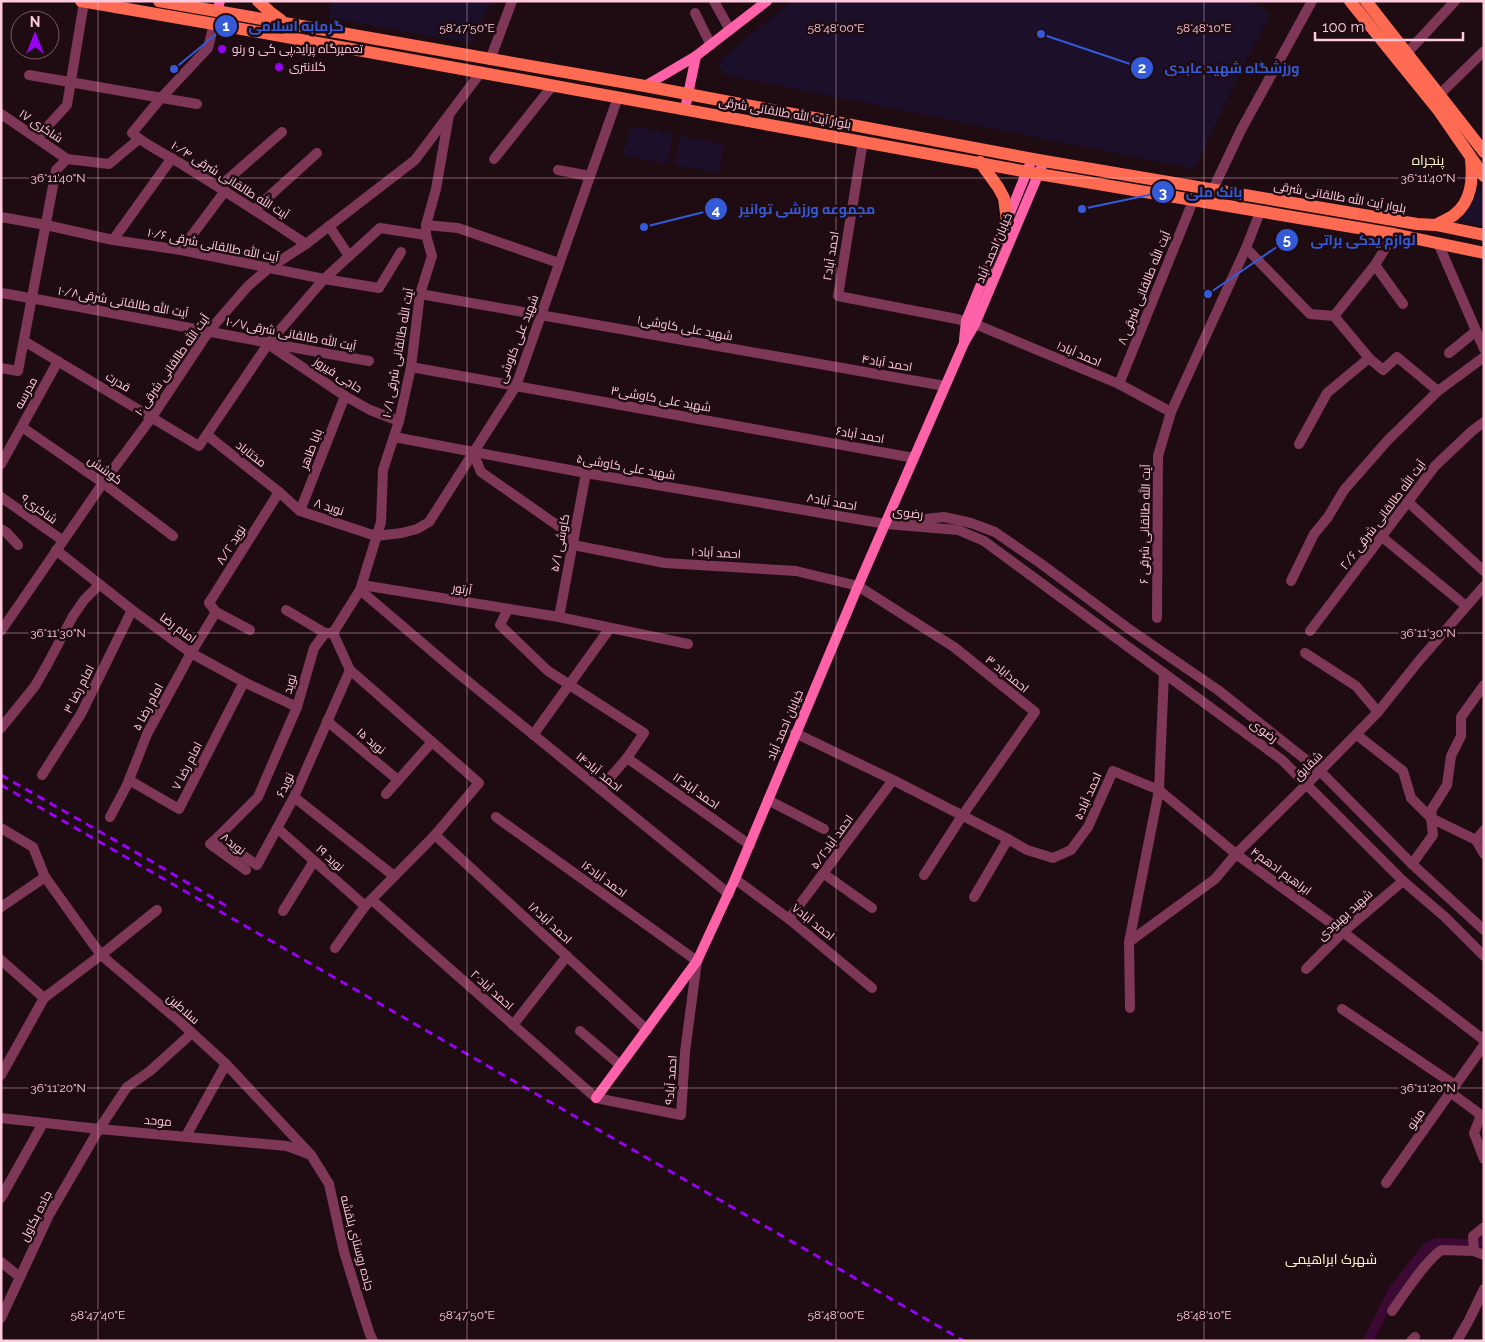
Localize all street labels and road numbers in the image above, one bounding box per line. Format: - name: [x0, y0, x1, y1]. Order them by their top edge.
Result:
- street label: بلوار آیت الله طالقانی شرقی: [718, 93, 852, 132]
- street label: شاکری ۱۷: [17, 106, 66, 146]
- street label: آیت الله طالقانی شرقی ۱۰/۴: [169, 137, 293, 222]
- street label: بلوار آیت الله طالقانی شرقی: [1273, 177, 1407, 216]
- street label: خیابان احمد آباد: [973, 211, 1015, 285]
- street label: آیت الله طالقانی شرقی ۱۰/۶: [146, 224, 281, 265]
- street label: آیت الله طالقانی شرقی ۸: [1114, 228, 1174, 347]
- street label: احمد آباد۲: [820, 230, 842, 282]
- street label: آیت الله طالقانی شرقی۱۰/۸: [57, 283, 190, 321]
- street label: آیت الله طالقانی شرقی ۱۰/۱: [379, 286, 416, 419]
- street label: شهید علی کاوشی: [495, 293, 541, 385]
- street label: آیت الله طالقانی شرقی ۱۰: [131, 310, 213, 418]
- street label: شهید علی کاوشی۱: [636, 313, 734, 343]
- street label: آیت الله طالقانی شرقی۱۰/۷: [225, 314, 358, 354]
- street label: احمد آباد۱: [1055, 338, 1103, 370]
- street label: احمد آباد۴: [861, 352, 913, 374]
- street label: حاجی فیروز: [310, 354, 365, 396]
- street label: قدرت: [103, 369, 133, 395]
- street label: مدرسه: [12, 375, 40, 411]
- street label: شهید علی کاوشی۳: [610, 383, 712, 415]
- street label: احمد آباد۶: [835, 424, 885, 446]
- street label: بابا طاهر: [297, 427, 325, 472]
- street label: مختاباد: [233, 438, 269, 470]
- street label: شهید علی کاوشی۵: [576, 451, 677, 483]
- street label: کوشش: [85, 453, 125, 487]
- street label: آیت الله طالقانی شرقی ۲/۶: [1337, 456, 1429, 572]
- street label: آیت الله طالقانی شرقی ۶: [1136, 463, 1153, 584]
- street label: شاکری۹: [18, 491, 60, 527]
- street label: احمد آباد۸: [806, 491, 858, 513]
- street label: نوید ۸: [312, 496, 346, 518]
- street label: رضوی: [892, 504, 924, 522]
- street label: کاوشی ۵/۱: [548, 513, 572, 573]
- street label: نوید ۸/۲: [213, 523, 249, 567]
- street label: احمد آباد۱۰: [691, 545, 741, 561]
- street label: آرتور: [450, 580, 474, 598]
- street label: امام رضا: [156, 610, 199, 647]
- street label: احمداباد ۳: [983, 652, 1031, 696]
- street label: امام رضا ۳: [61, 662, 98, 716]
- street label: نوید: [281, 673, 299, 695]
- street label: امام رضا ۵: [130, 681, 167, 733]
- street label: خیابان احمد آباد: [764, 688, 806, 762]
- street label: رضوی: [1248, 716, 1280, 746]
- street label: نوید ۱۵: [354, 725, 388, 757]
- street label: امام رضا ۷: [169, 740, 206, 793]
- street label: احمد آباد۱۴: [573, 749, 625, 795]
- street label: شقایق: [1291, 749, 1325, 783]
- street label: نوید۶: [273, 770, 297, 800]
- street label: احمد آباد۱۲: [670, 770, 722, 812]
- street label: احمد آباد۵: [1071, 770, 1105, 822]
- street label: احمد آباد۵/۲: [808, 812, 856, 872]
- street label: نوید۸: [218, 830, 248, 858]
- street label: نوید ۱۹: [313, 842, 347, 874]
- street label: ابراهیم ادهم۴: [1247, 844, 1314, 899]
- street label: احمد آباد۱۶: [579, 858, 629, 900]
- street label: شهید بهبودی: [1315, 887, 1375, 943]
- street label: احمد آباد۱۸: [525, 899, 575, 947]
- street label: احمد آباد۷: [789, 901, 837, 943]
- street label: احمد آباد۲۰: [468, 967, 516, 1013]
- street label: سلاطین: [164, 991, 202, 1027]
- street label: احمد آباد۹: [662, 1055, 680, 1105]
- street label: مینو: [1404, 1106, 1428, 1132]
- street label: موحد: [144, 1113, 172, 1129]
- street label: جاده بکاول: [17, 1188, 55, 1244]
- street label: جاده روستای بلقشه: [338, 1194, 376, 1292]

